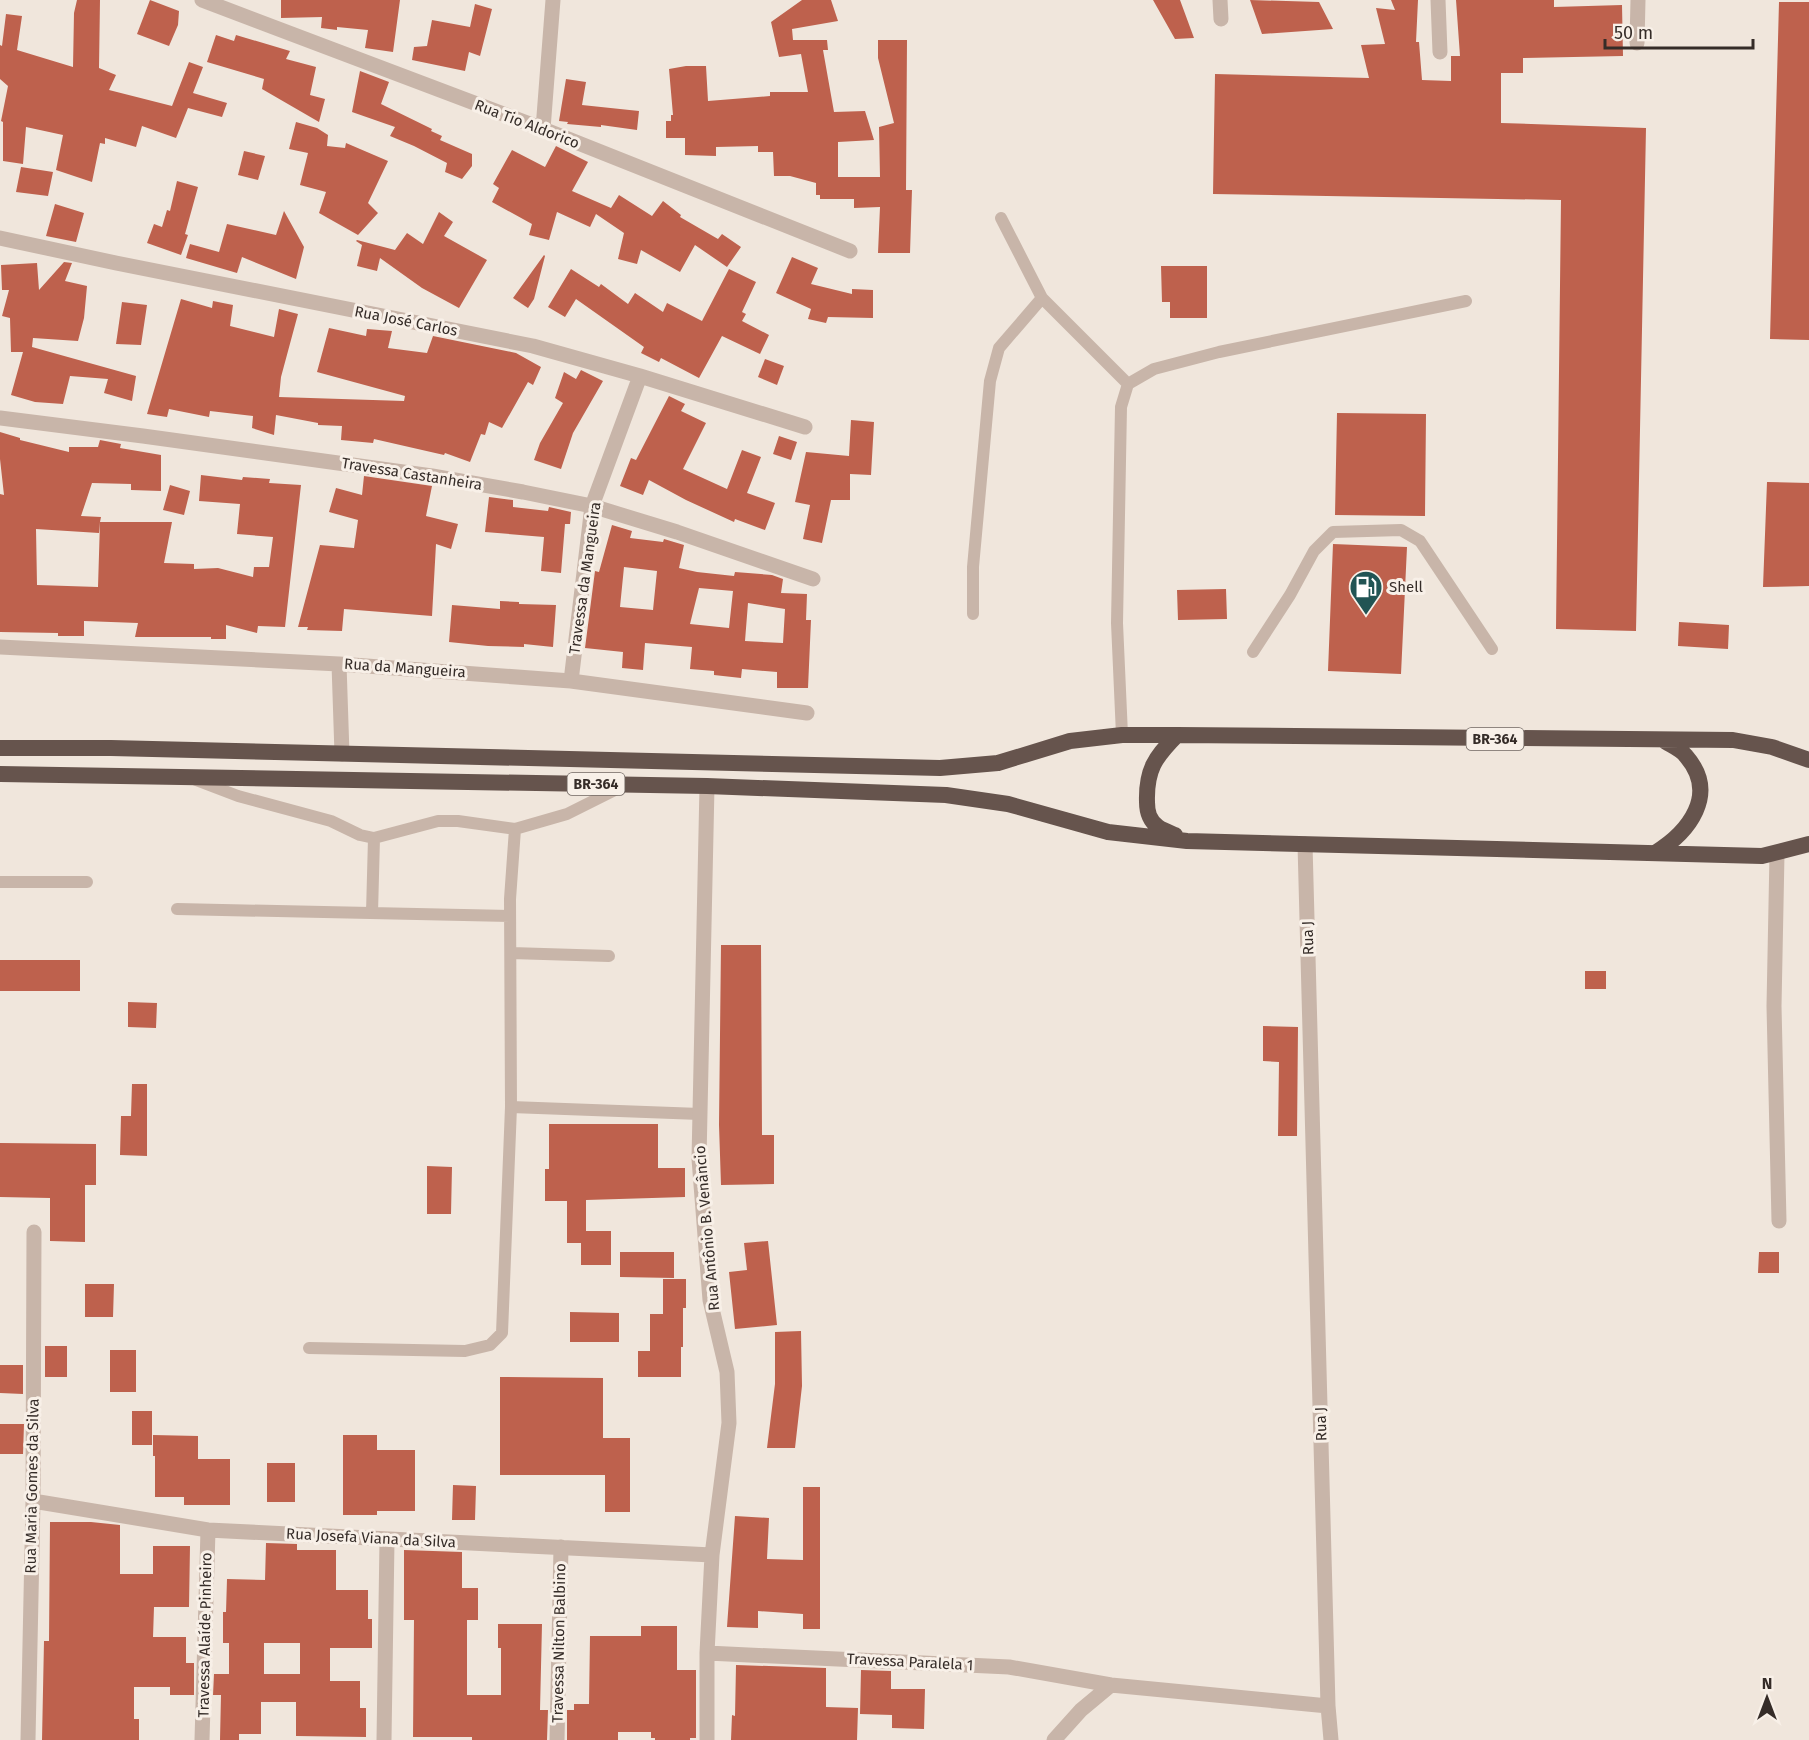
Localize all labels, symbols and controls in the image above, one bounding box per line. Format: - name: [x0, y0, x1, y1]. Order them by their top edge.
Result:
- scale bar: [1605, 12, 1754, 50]
- text: 50 m: [1614, 22, 1653, 44]
- street label: Rua Tio Aldorico: [472, 96, 582, 152]
- street label: Rua José Carlos: [353, 302, 459, 340]
- street label: Travessa Castanheira: [340, 454, 484, 494]
- street label: Travessa da Mangueira: [565, 501, 605, 655]
- fuel station icon: Shell: [1348, 569, 1384, 616]
- place label: Shell: [1389, 578, 1424, 596]
- street label: Rua da Mangueira: [344, 655, 466, 681]
- road number: BR-364: [1466, 728, 1524, 750]
- road number: BR-364: [568, 773, 624, 795]
- street label: Rua J: [1298, 920, 1318, 956]
- street label: Rua Antônio B. Venâncio: [691, 1145, 723, 1311]
- street label: Rua Maria Gomes da Silva: [21, 1398, 43, 1574]
- street label: Rua J: [1311, 1406, 1331, 1442]
- street label: Rua Josefa Viana da Silva: [286, 1525, 456, 1551]
- street label: Travessa Alaíde Pinheiro: [195, 1552, 215, 1718]
- street label: Travessa Nilton Balbino: [549, 1563, 569, 1723]
- street label: Travessa Paralela 1: [846, 1650, 974, 1674]
- north arrow: [1737, 1668, 1797, 1728]
- text: N: [1762, 1674, 1772, 1693]

